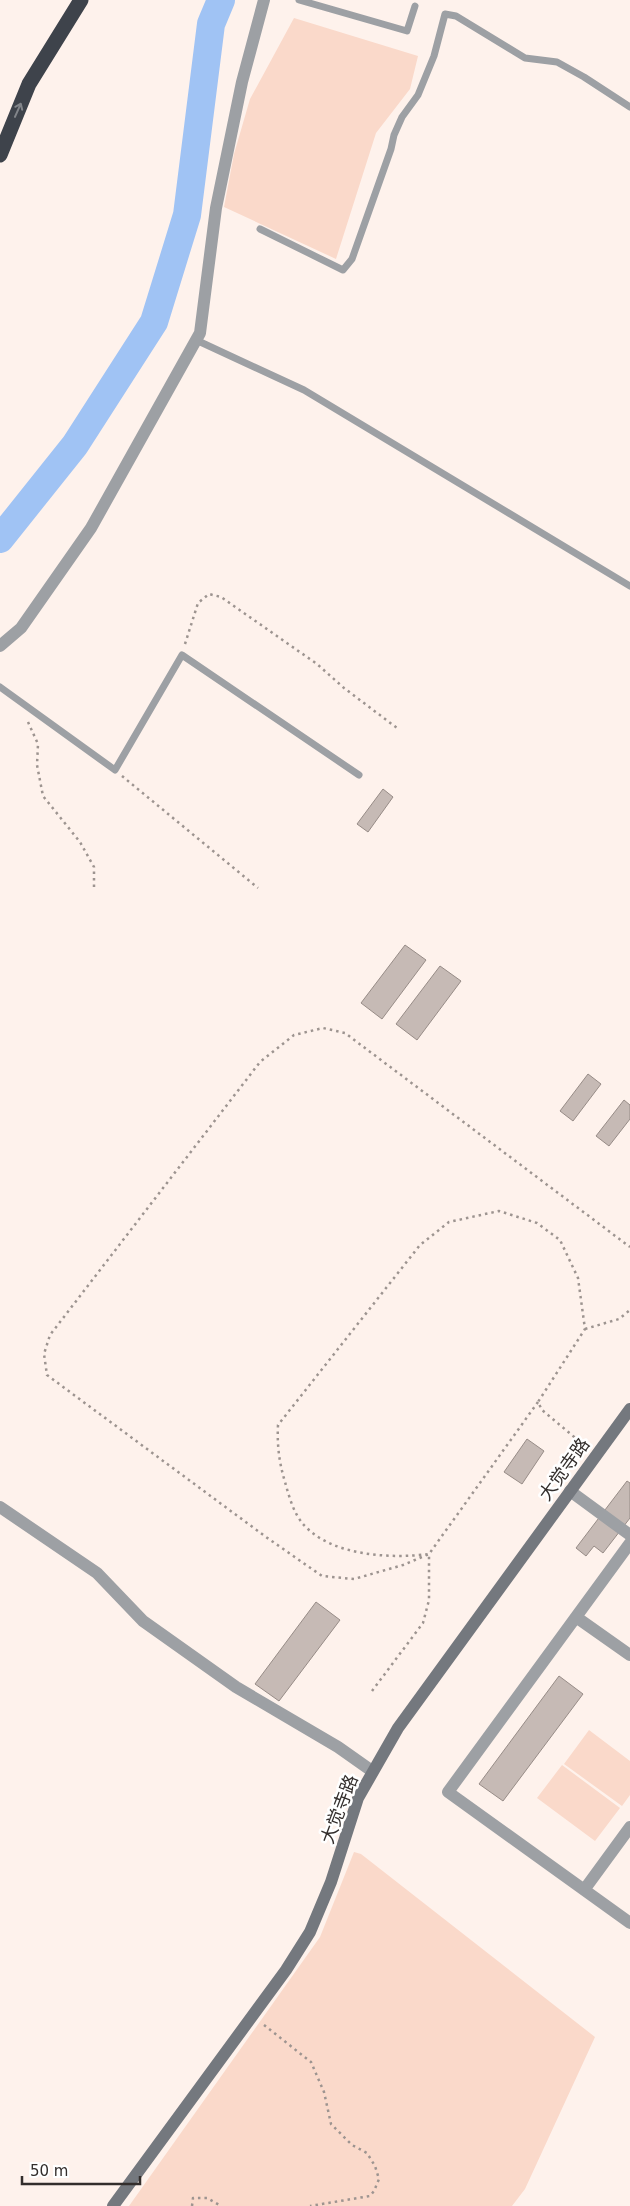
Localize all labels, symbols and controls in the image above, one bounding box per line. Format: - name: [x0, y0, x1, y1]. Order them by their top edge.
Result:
- one-way arrow: [13, 103, 23, 118]
- street label: 大觉寺路: [534, 1434, 594, 1504]
- street label: 大觉寺路: [316, 1772, 362, 1846]
- scale bar: [22, 2154, 140, 2186]
- text: 50 m: [30, 2162, 68, 2180]

